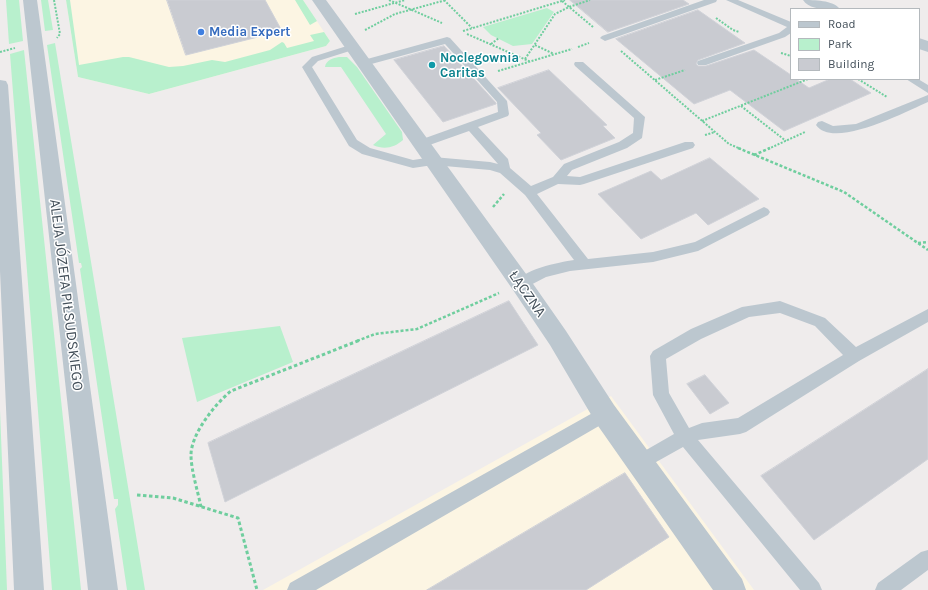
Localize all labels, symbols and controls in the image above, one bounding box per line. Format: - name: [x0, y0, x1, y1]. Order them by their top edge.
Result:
- legend: [790, 8, 920, 80]
- text: Road: [828, 17, 856, 31]
- place label: Media Expert: [209, 24, 290, 40]
- marker: Media Expert: [196, 27, 206, 37]
- text: Park: [828, 37, 852, 51]
- place label: Noclegownia Caritas: [440, 50, 519, 81]
- text: Building: [828, 57, 874, 71]
- marker: Noclegownia Caritas: [427, 60, 437, 70]
- street label: ALEJA JÓZEFA PIŁSUDSKIEGO: [45, 198, 87, 392]
- street label: ŁĄCZNA: [505, 267, 549, 321]

